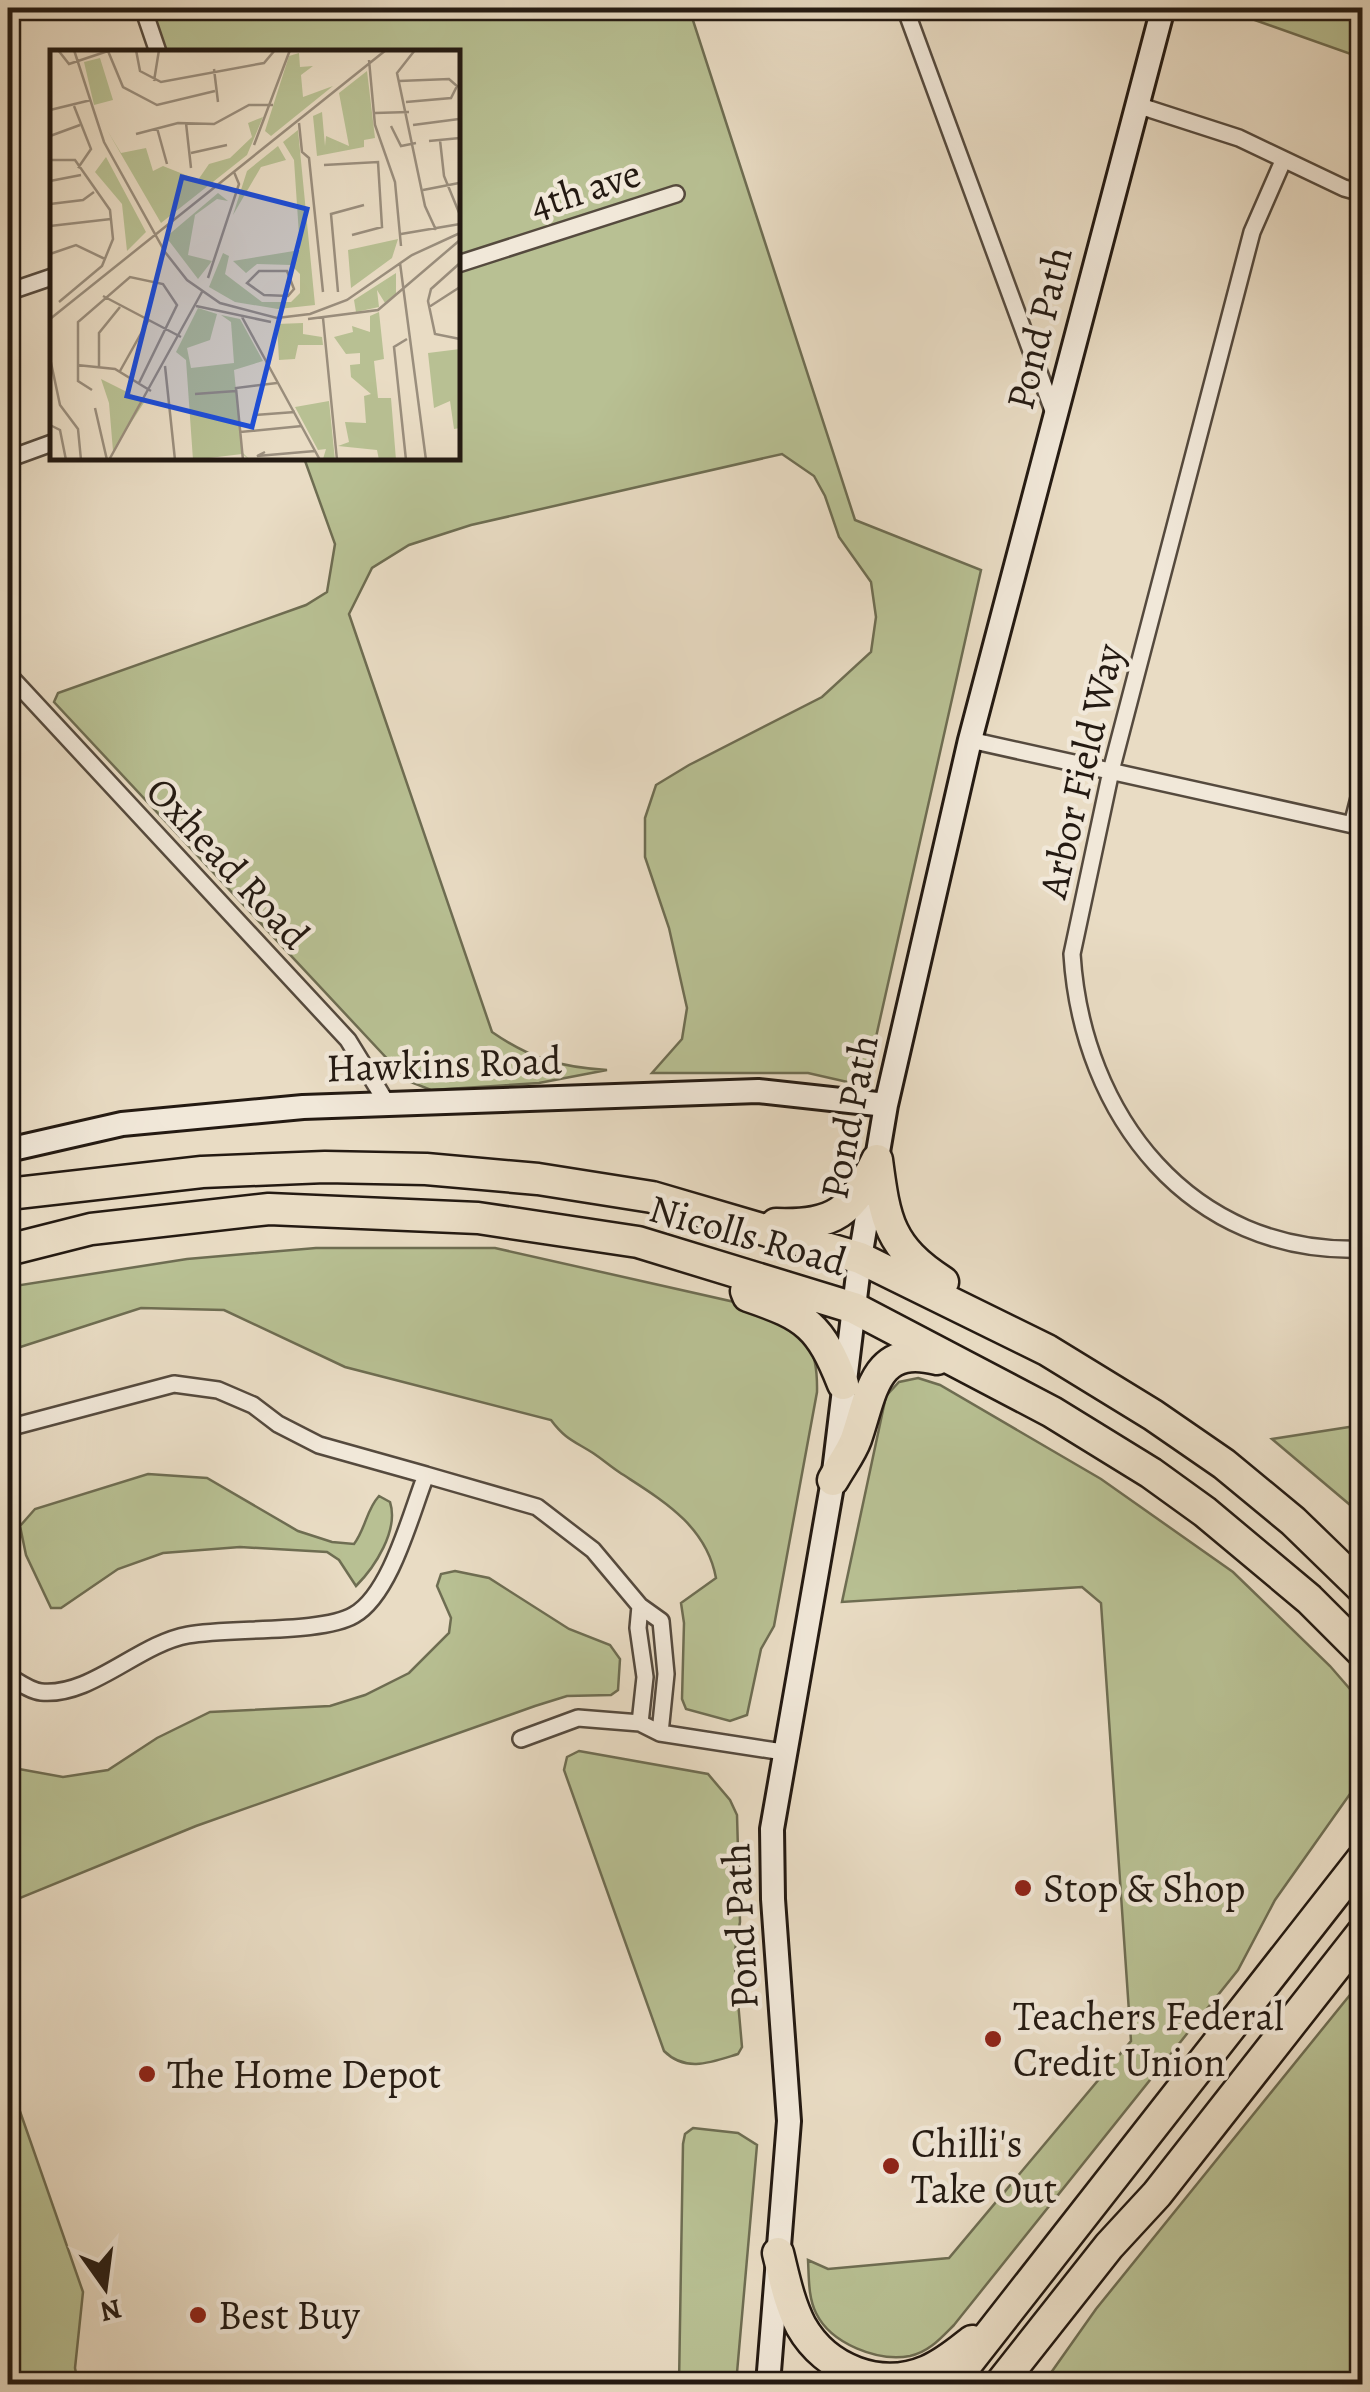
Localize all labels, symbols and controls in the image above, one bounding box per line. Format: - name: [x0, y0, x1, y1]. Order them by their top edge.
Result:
- inset map: [50, 50, 460, 460]
- street label: 4th ave: [522, 145, 648, 233]
- street label: Pond Path: [992, 241, 1086, 415]
- street label: Arbor Field Way: [1025, 637, 1137, 904]
- street label: Oxhead Road: [134, 765, 323, 962]
- street label: Pond Path: [806, 1030, 892, 1204]
- street label: Hawkins Road: [325, 1032, 563, 1096]
- street label: Nicolls Road: [643, 1181, 854, 1290]
- street label: Pond Path: [708, 1842, 772, 2010]
- place label: Stop & Shop: [1043, 1861, 1245, 1916]
- marker: Stop & Shop: [1012, 1877, 1034, 1899]
- place label: Teachers Federal Credit Union: [1013, 1989, 1284, 2090]
- marker: Teachers Federal Credit Union: [982, 2028, 1004, 2050]
- place label: The Home Depot: [167, 2047, 441, 2102]
- marker: The Home Depot: [136, 2063, 158, 2085]
- place label: Chilli's Take Out: [911, 2116, 1057, 2217]
- marker: Chilli's Take Out: [880, 2155, 902, 2177]
- north arrow: [55, 2237, 155, 2337]
- place label: Best Buy: [218, 2288, 361, 2343]
- text: N: [96, 2289, 125, 2331]
- marker: Best Buy: [187, 2304, 209, 2326]

